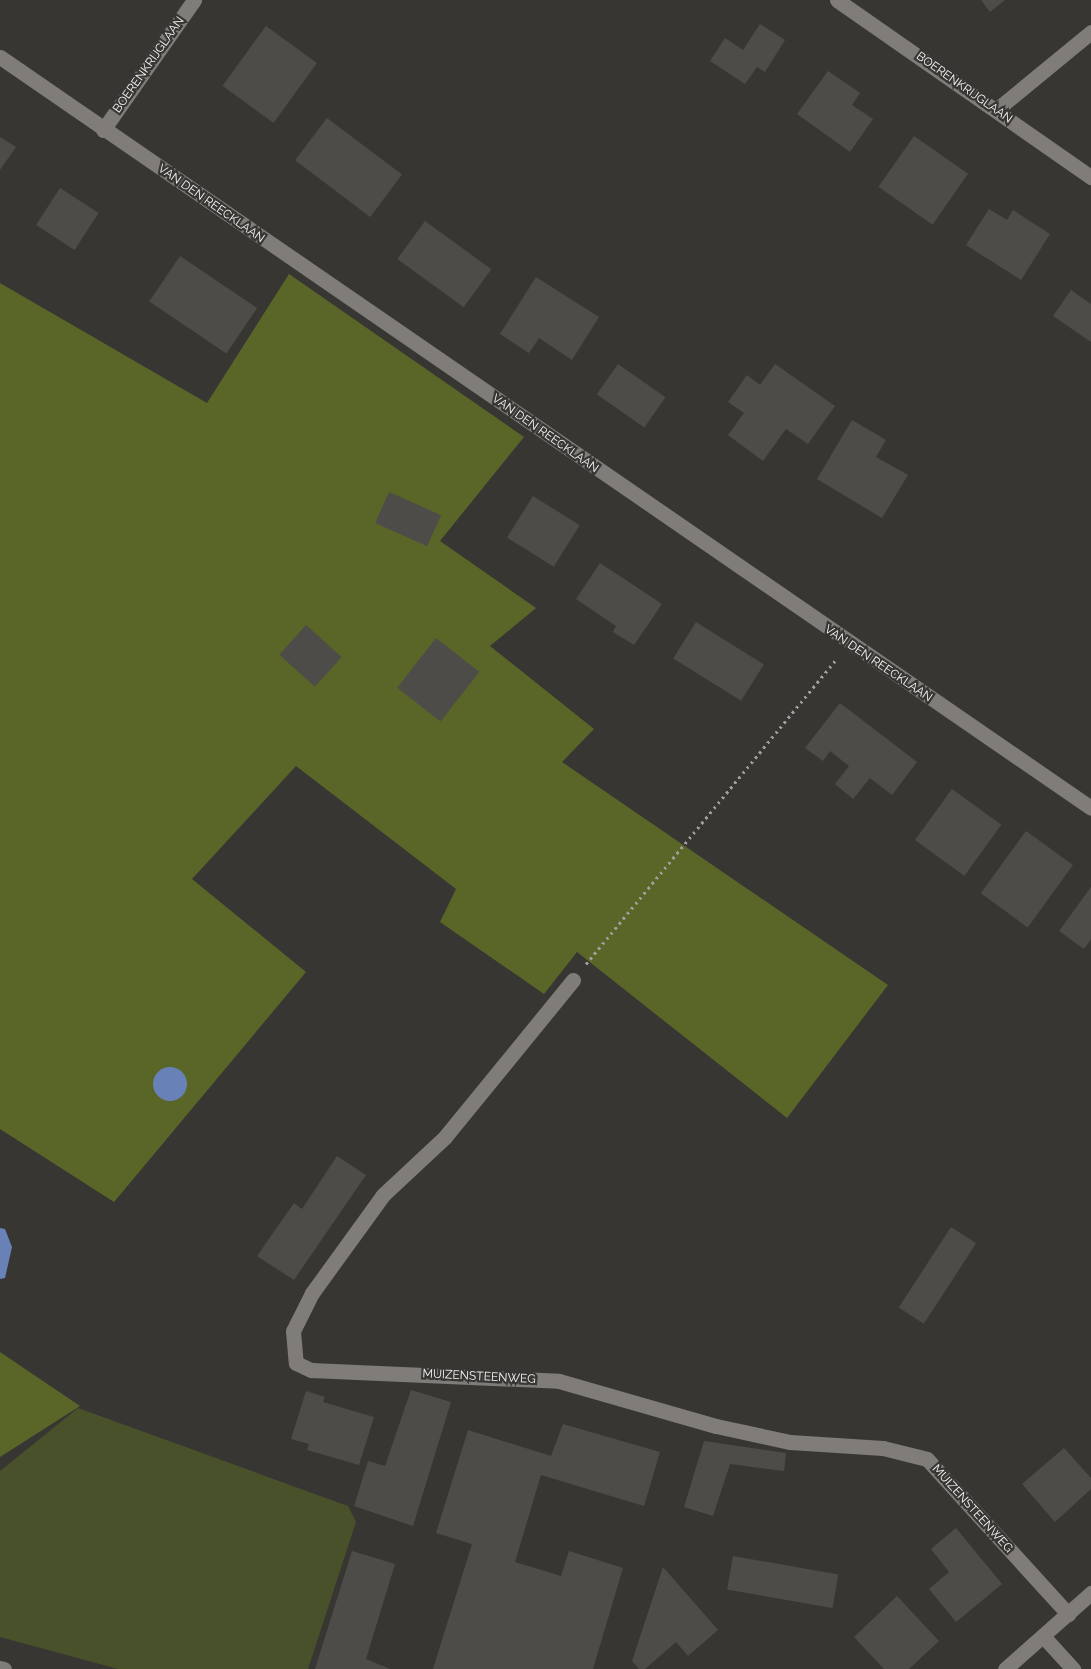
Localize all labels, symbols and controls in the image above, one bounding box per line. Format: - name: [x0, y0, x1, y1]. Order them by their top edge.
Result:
- street label: BOERENKRIJGLAAN: [110, 14, 188, 116]
- street label: BOERENKRIJGLAAN: [913, 49, 1015, 127]
- street label: VAN DEN REECKLAAN: [155, 162, 267, 246]
- street label: VAN DEN REECKLAAN: [489, 392, 601, 476]
- street label: VAN DEN REECKLAAN: [821, 623, 935, 705]
- street label: MUIZENSTEENWEG: [422, 1367, 536, 1387]
- street label: MUIZENSTEENWEG: [929, 1462, 1015, 1556]

